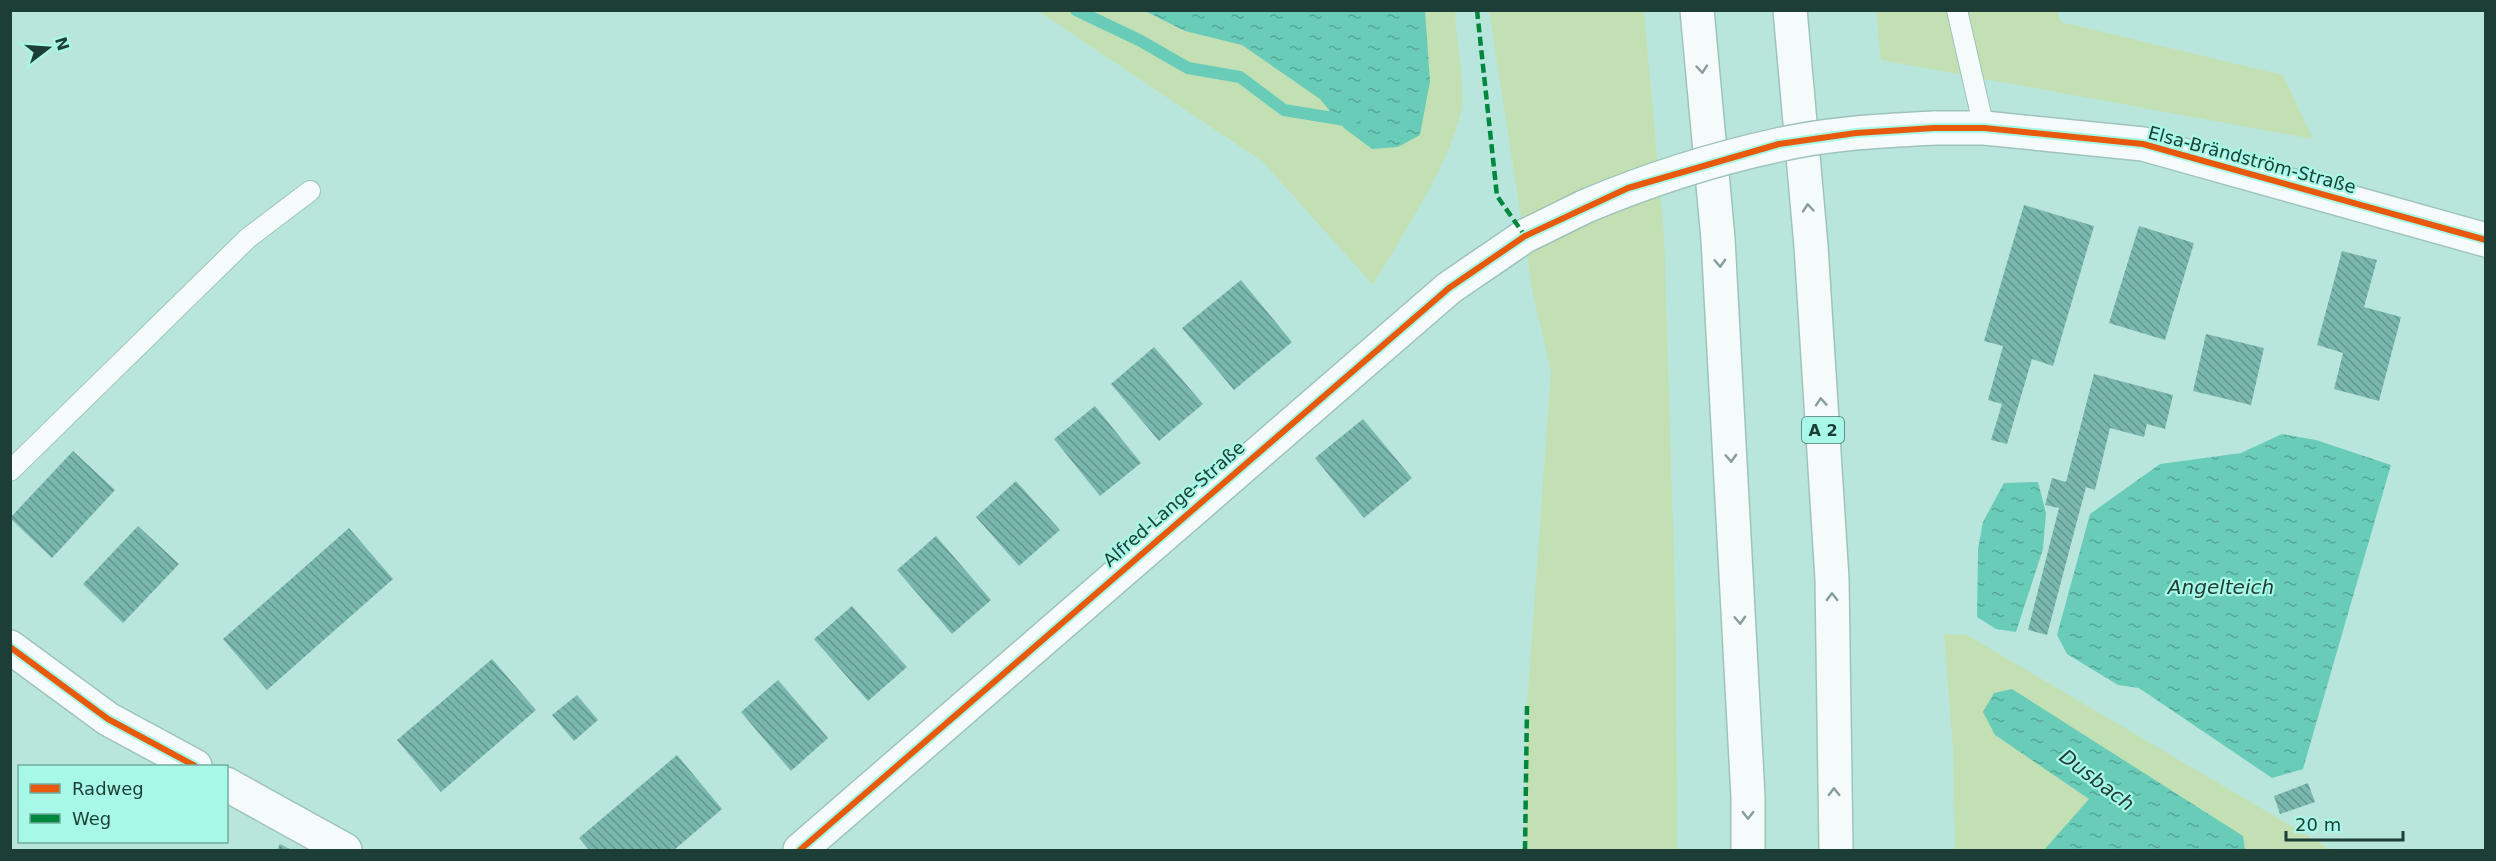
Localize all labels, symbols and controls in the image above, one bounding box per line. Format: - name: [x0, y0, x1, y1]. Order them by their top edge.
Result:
- north arrow: [18, 18, 78, 78]
- text: N: [51, 35, 73, 53]
- one-way arrow: [1695, 64, 1708, 73]
- street label: Elsa-Brändström-Straße: [2146, 122, 2358, 197]
- one-way arrow: [1802, 203, 1815, 212]
- one-way arrow: [1713, 258, 1726, 267]
- one-way arrow: [1815, 398, 1828, 407]
- road number: A 2: [1802, 417, 1844, 443]
- street label: Alfred-Lange-Straße: [1099, 437, 1249, 571]
- one-way arrow: [1724, 453, 1737, 462]
- water label: Angelteich: [2166, 575, 2274, 599]
- one-way arrow: [1826, 593, 1838, 602]
- one-way arrow: [1733, 616, 1746, 625]
- water label: Dusbach: [2055, 744, 2139, 816]
- legend: [18, 765, 228, 843]
- text: Radweg: [72, 778, 144, 799]
- one-way arrow: [1828, 788, 1841, 797]
- scale bar: [2286, 804, 2403, 842]
- text: Weg: [72, 808, 111, 829]
- one-way arrow: [1742, 810, 1754, 819]
- text: 20 m: [2295, 814, 2341, 835]

